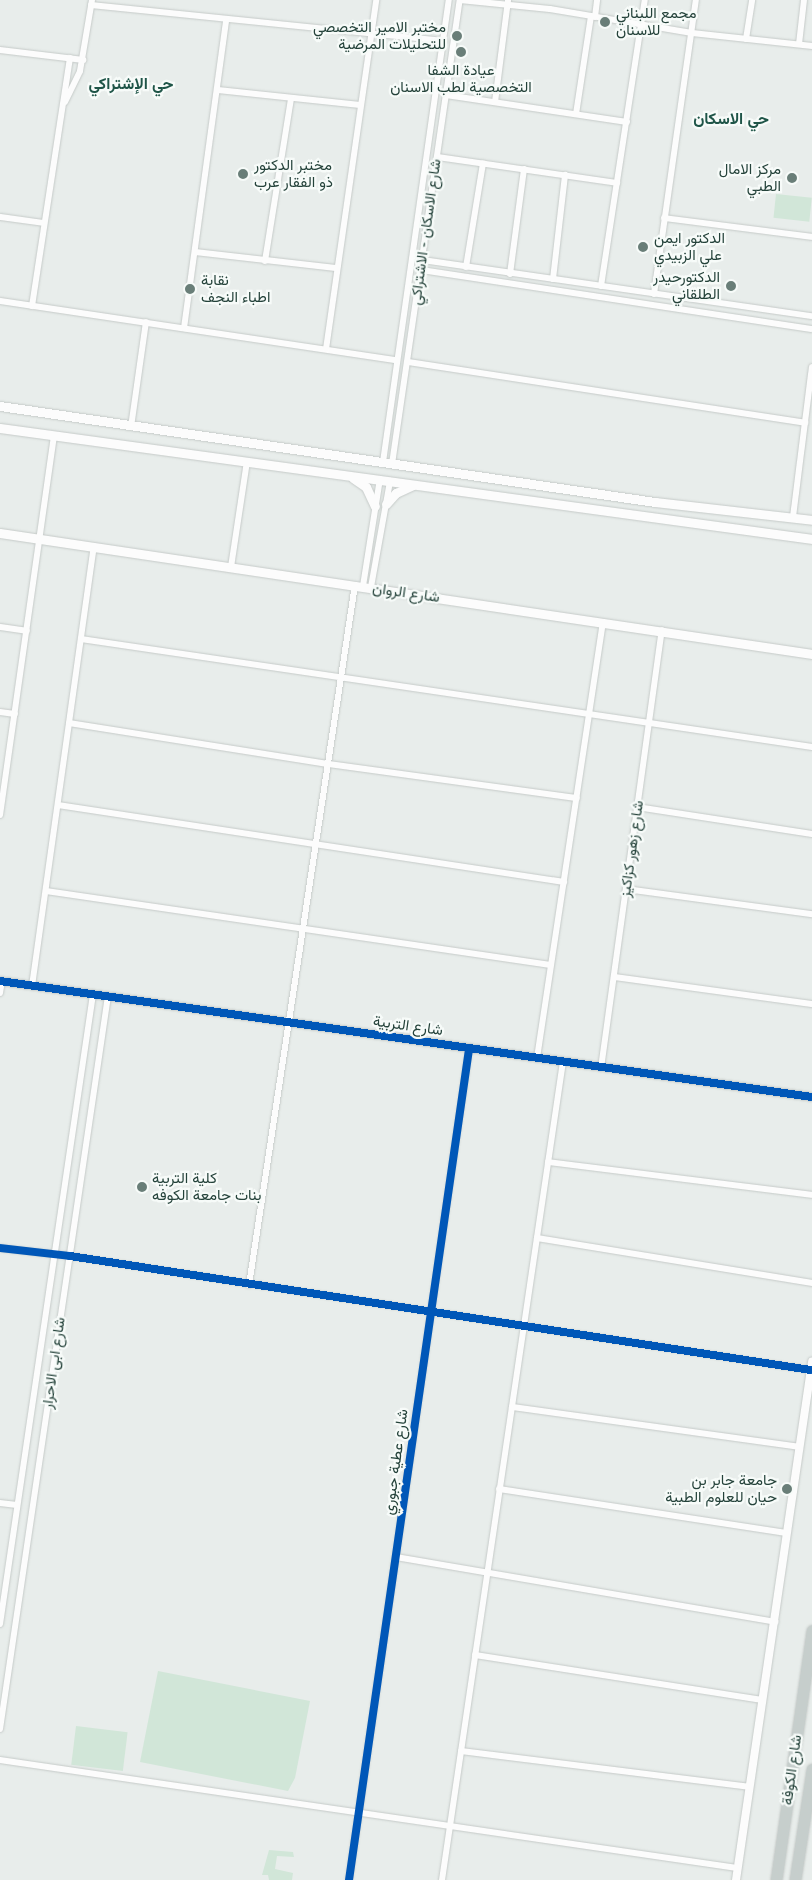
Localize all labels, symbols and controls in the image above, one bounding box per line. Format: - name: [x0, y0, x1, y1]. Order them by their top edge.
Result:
- place label: مجمع اللبناني للاسنان: [616, 4, 696, 39]
- marker: مجمع اللبناني للاسنان: [598, 15, 612, 29]
- place label: مختبر الامير التخصصي للتحليلات المرضية: [313, 18, 446, 53]
- marker: مختبر الامير التخصصي للتحليلات المرضية: [450, 29, 464, 43]
- marker: عيادة الشفا التخصصية لطب الاسنان: [454, 45, 468, 59]
- place label: عيادة الشفا التخصصية لطب الاسنان: [390, 61, 532, 96]
- district label: حي الإشتراكي: [89, 74, 173, 94]
- district label: حي الاسكان: [693, 109, 769, 129]
- place label: مختبر الدكتور ذو الفقار عرب: [254, 156, 333, 191]
- street label: شارع الاسكان - الاشتراكي: [407, 158, 445, 306]
- place label: مركز الامال الطبي: [719, 160, 781, 195]
- marker: مختبر الدكتور ذو الفقار عرب: [236, 167, 250, 181]
- marker: مركز الامال الطبي: [785, 171, 799, 185]
- place label: الدكتور ايمن علي الزبيدي: [654, 229, 725, 264]
- marker: الدكتور ايمن علي الزبيدي: [636, 240, 650, 254]
- place label: الدكتورحيدر الطلقاني: [653, 268, 720, 303]
- place label: نقابة اطباء النجف: [201, 271, 270, 306]
- marker: الدكتورحيدر الطلقاني: [724, 279, 738, 293]
- marker: نقابة اطباء النجف: [183, 282, 197, 296]
- street label: شارع الروان: [371, 579, 441, 607]
- street label: شارع زهور كزاكيز: [616, 799, 648, 899]
- street label: شارع التربية: [372, 1012, 444, 1040]
- place label: كلية التربية بنات جامعة الكوفه: [152, 1169, 261, 1204]
- marker: كلية التربية بنات جامعة الكوفه: [136, 1181, 148, 1193]
- street label: شارع ابی الاحرار: [39, 1316, 69, 1410]
- street label: شارع عطية جبوري: [380, 1408, 412, 1516]
- place label: جامعة جابر بن حيان للعلوم الطبية: [665, 1471, 777, 1506]
- marker: جامعة جابر بن حيان للعلوم الطبية: [781, 1483, 793, 1495]
- street label: شارع الكوفة: [778, 1734, 806, 1806]

